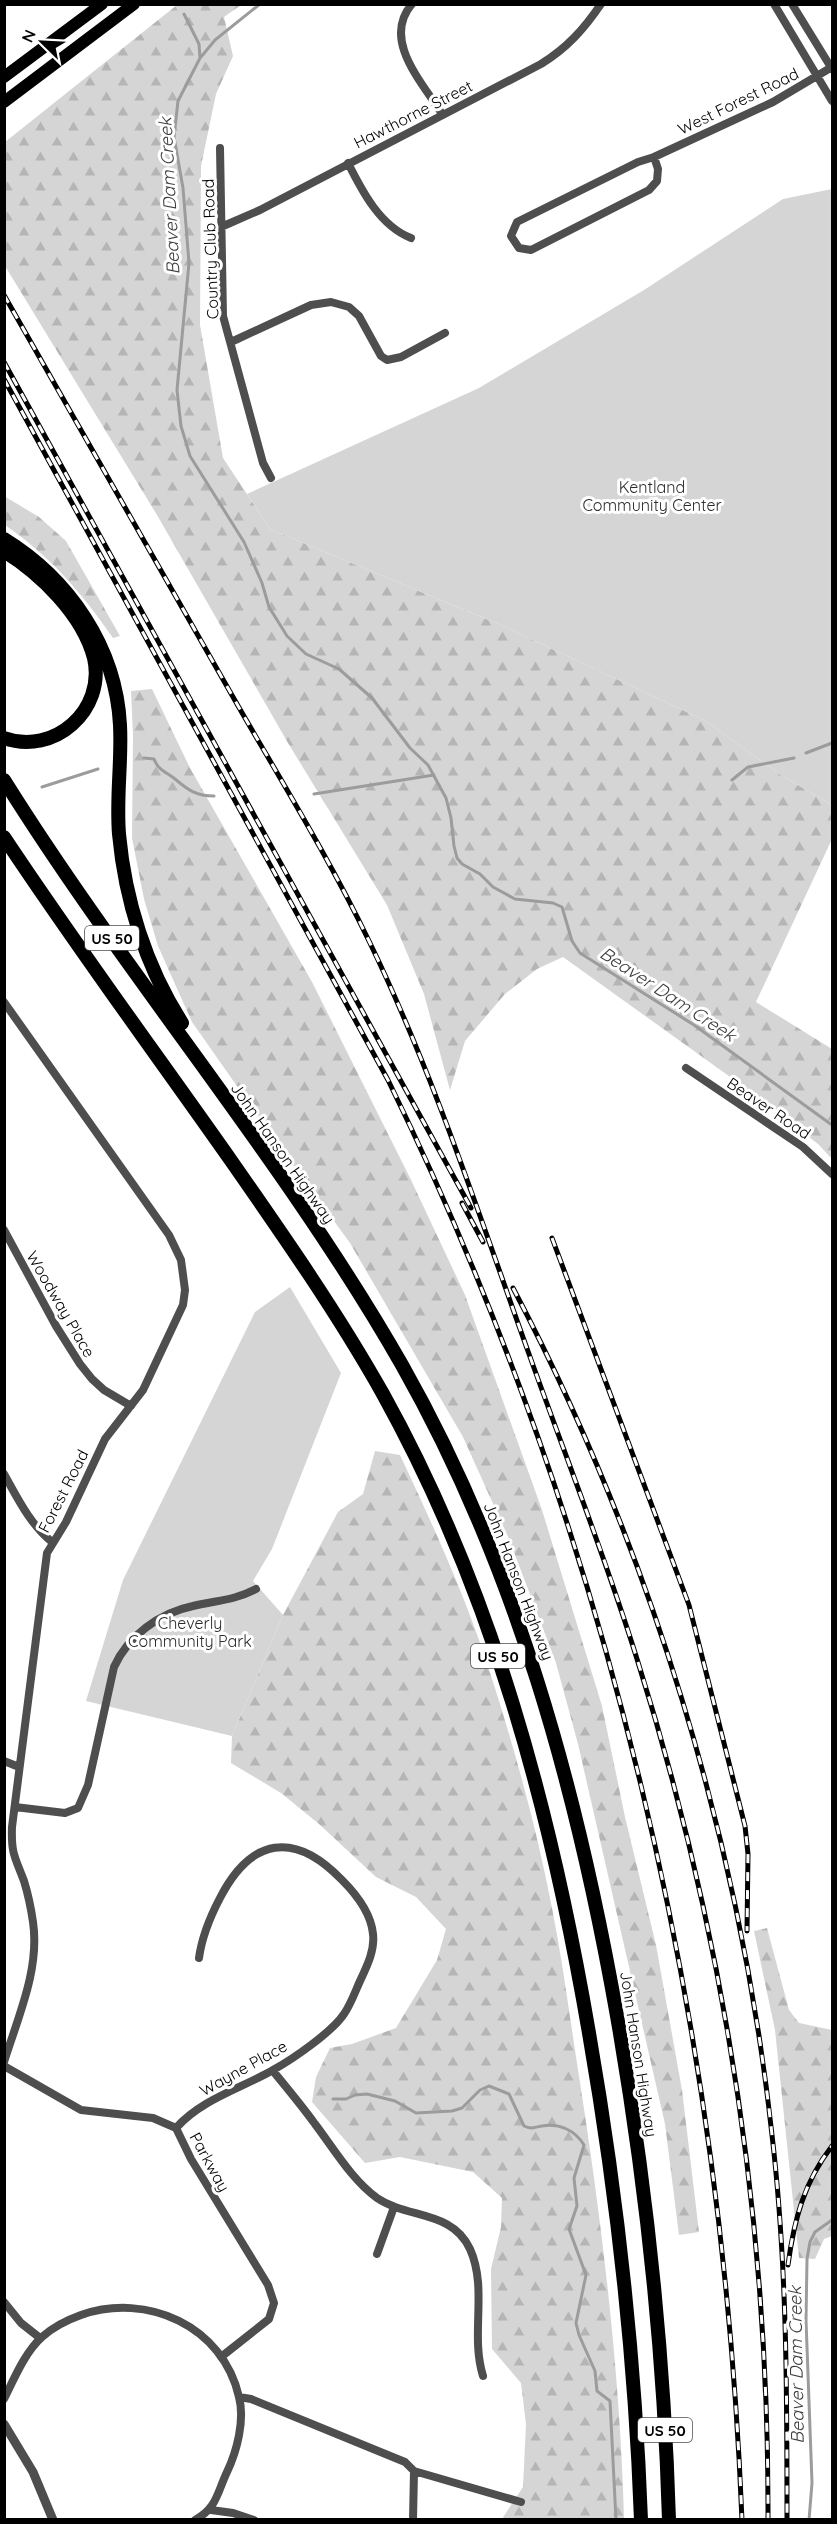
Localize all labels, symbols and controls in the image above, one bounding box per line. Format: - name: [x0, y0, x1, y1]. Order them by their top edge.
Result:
- north arrow: [12, 12, 72, 72]
- text: N: [17, 26, 40, 45]
- street label: West Forest Road: [674, 63, 802, 139]
- street label: Hawthorne Street: [350, 75, 476, 153]
- water label: Beaver Dam Creek: [153, 115, 185, 275]
- street label: Country Club Road: [198, 178, 222, 320]
- park label: Kentland Community Center: [582, 477, 722, 515]
- road number: US 50: [85, 926, 139, 950]
- water label: Beaver Dam Creek: [596, 941, 741, 1047]
- street label: Beaver Road: [723, 1073, 815, 1143]
- street label: John Hanson Highway: [227, 1079, 339, 1227]
- street label: Woodway Place: [22, 1247, 100, 1361]
- street label: Forest Road: [34, 1446, 92, 1536]
- street label: John Hanson Highway: [480, 1499, 558, 1663]
- park label: Cheverly Community Park: [128, 1613, 252, 1651]
- road number: US 50: [471, 1644, 525, 1668]
- street label: John Hanson Highway: [616, 1970, 662, 2138]
- street label: Wayne Place: [196, 2036, 290, 2100]
- street label: Parkway: [186, 2129, 234, 2195]
- water label: Beaver Dam Creek: [783, 2285, 809, 2444]
- road number: US 50: [638, 2418, 692, 2442]

